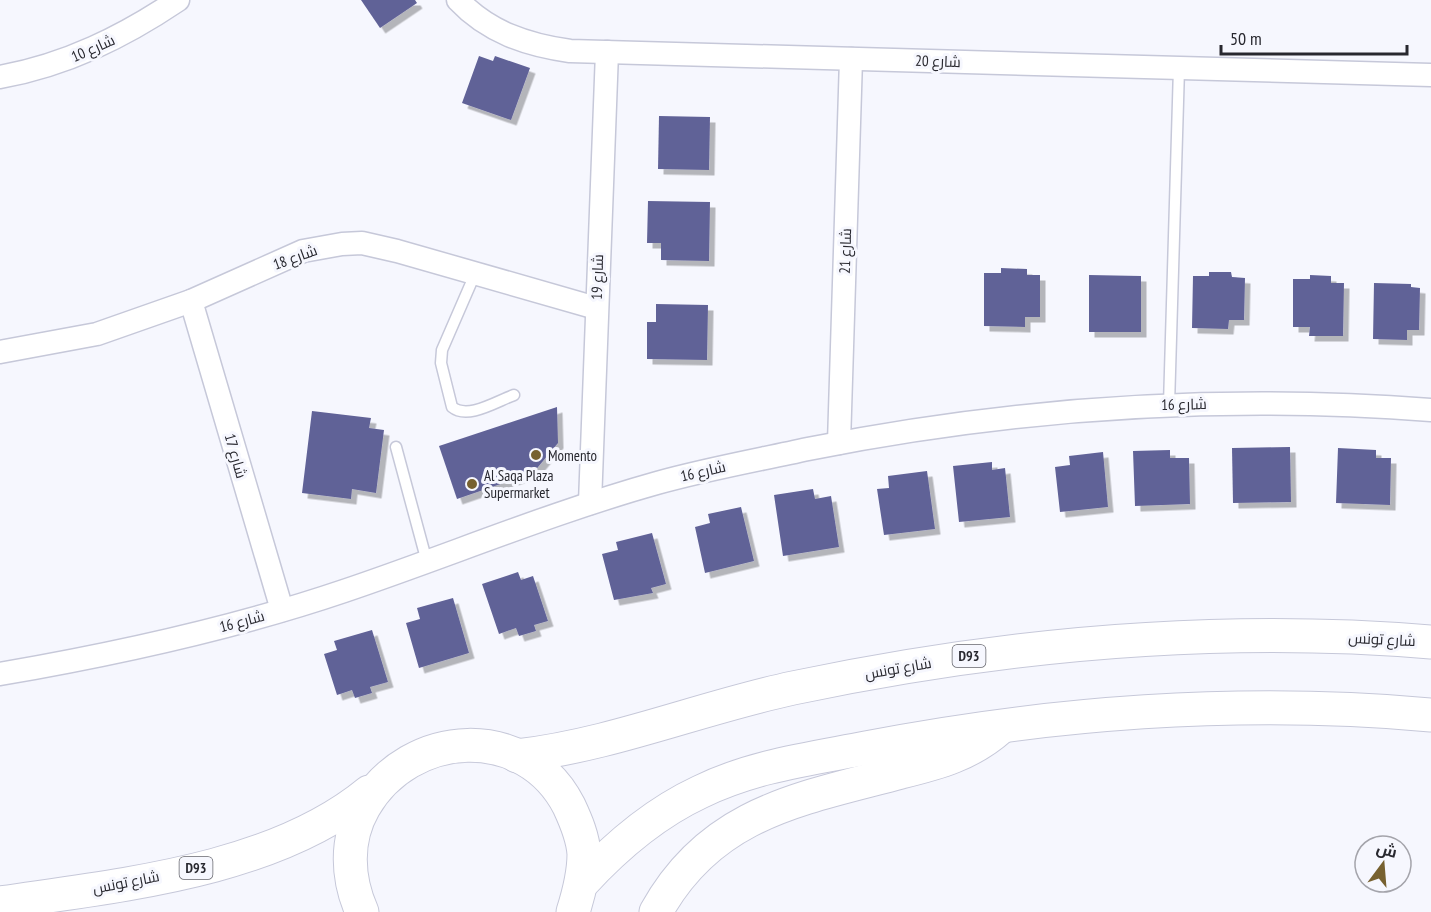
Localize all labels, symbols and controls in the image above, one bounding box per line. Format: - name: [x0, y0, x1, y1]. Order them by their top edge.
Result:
- scale bar: [1221, 18, 1407, 56]
- text: 50 m: [1230, 27, 1262, 50]
- street label: شارع 10: [68, 30, 119, 68]
- street label: شارع 20: [915, 51, 961, 73]
- street label: شارع 21: [835, 228, 857, 274]
- street label: شارع 18: [270, 240, 320, 276]
- street label: شارع 19: [587, 254, 609, 300]
- street label: شارع 16: [1161, 394, 1207, 416]
- street label: شارع 17: [219, 431, 251, 481]
- place label: Momento: [548, 446, 597, 465]
- marker: Momento: [529, 448, 543, 462]
- street label: شارع 16: [679, 457, 728, 487]
- place label: Al Saqa Plaza Supermarket: [484, 466, 554, 502]
- marker: Al Saqa Plaza Supermarket: [465, 477, 479, 491]
- street label: شارع 16: [217, 606, 267, 638]
- street label: شارع تونس: [1348, 628, 1416, 652]
- road number: D93: [952, 645, 986, 667]
- street label: شارع تونس: [863, 653, 933, 685]
- north arrow: [1353, 834, 1413, 894]
- text: ش: [1375, 837, 1400, 862]
- road number: D93: [180, 857, 212, 879]
- street label: شارع تونس: [91, 866, 161, 900]

